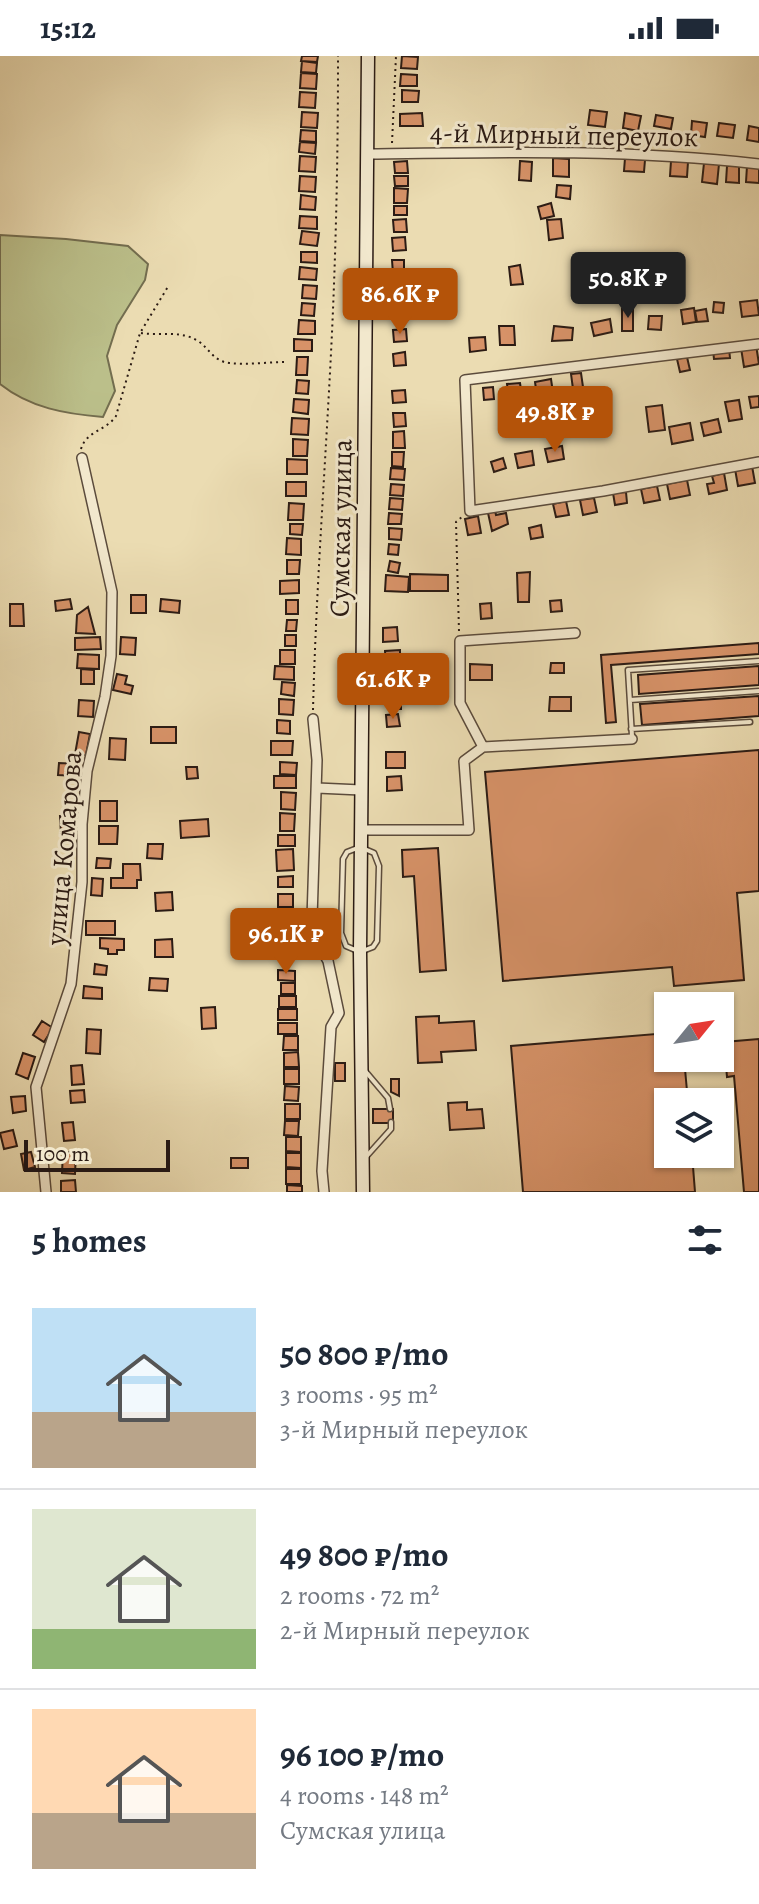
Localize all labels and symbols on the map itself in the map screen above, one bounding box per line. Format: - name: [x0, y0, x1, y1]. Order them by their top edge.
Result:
- street label: 4-й Мирный переулок: [430, 114, 698, 156]
- pin: 50.8K ₽: [554, 252, 702, 320]
- pin: 86.6K ₽: [326, 268, 474, 336]
- pin: 49.8K ₽: [481, 386, 629, 454]
- street label: Сумская улица: [320, 438, 362, 617]
- pin: 61.6K ₽: [319, 653, 467, 721]
- street label: улица Комарова: [36, 749, 91, 948]
- pin: 96.1K ₽: [212, 908, 360, 976]
- north arrow: [654, 992, 734, 1072]
- scale bar: [24, 1136, 170, 1172]

